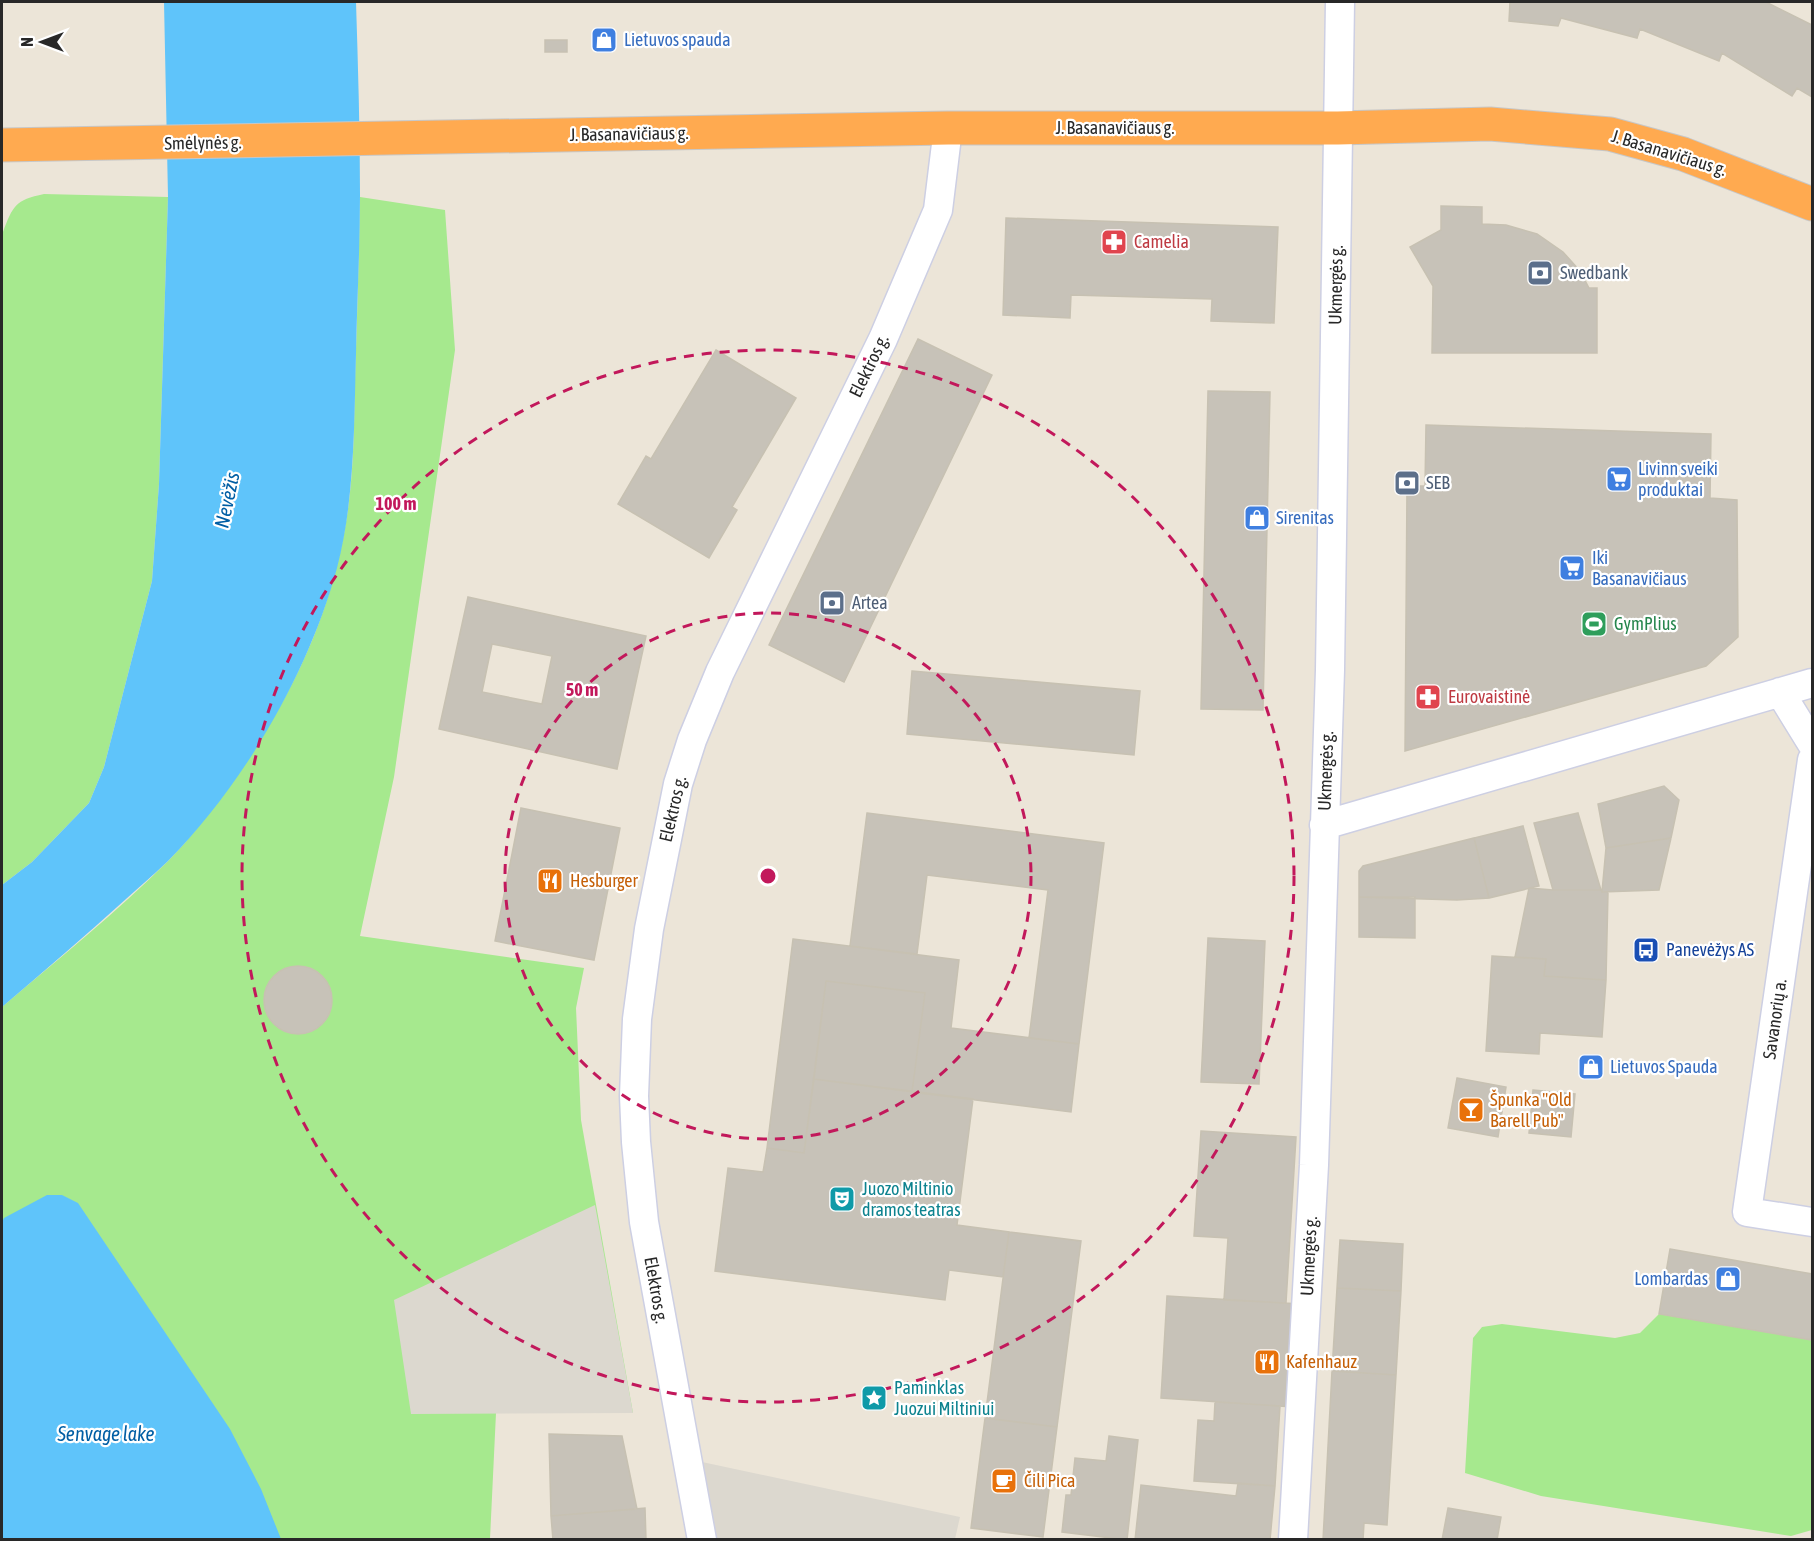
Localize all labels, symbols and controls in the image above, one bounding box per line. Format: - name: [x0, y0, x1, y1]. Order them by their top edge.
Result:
- north arrow: [12, 12, 72, 72]
- shop icon: Lietuvos spauda: [589, 25, 619, 55]
- place label: Lietuvos spauda: [624, 29, 731, 50]
- text: N: [18, 37, 36, 47]
- street label: J. Basanavičiaus g.: [1056, 117, 1174, 138]
- street label: J. Basanavičiaus g.: [569, 122, 689, 145]
- street label: J. Basanavičiaus g.: [1609, 125, 1729, 180]
- street label: Smėlynės g.: [164, 131, 242, 154]
- pharmacy icon: Camelia: [1099, 227, 1129, 257]
- place label: Camelia: [1134, 231, 1189, 252]
- street label: Ukmergės g.: [1324, 245, 1347, 325]
- bank icon: Swedbank: [1525, 258, 1555, 288]
- place label: Swedbank: [1560, 262, 1628, 283]
- street label: Elektros g.: [844, 331, 893, 401]
- place label: Livinn sveiki produktai: [1638, 458, 1718, 500]
- supermarket icon: Livinn sveiki produktai: [1604, 464, 1634, 494]
- bank icon: SEB: [1392, 468, 1422, 498]
- water label: Nevėžis: [209, 470, 244, 530]
- place label: SEB: [1426, 472, 1450, 493]
- text: 100 m: [376, 493, 416, 514]
- shop icon: Sirenitas: [1242, 503, 1272, 533]
- place label: Sirenitas: [1276, 507, 1334, 528]
- place label: Iki Basanavičiaus: [1592, 547, 1687, 589]
- supermarket icon: Iki Basanavičiaus: [1557, 553, 1587, 583]
- bank icon: Artea: [817, 588, 847, 618]
- place label: Artea: [852, 592, 888, 613]
- sports icon: GymPlius: [1579, 609, 1609, 639]
- place label: GymPlius: [1614, 613, 1677, 634]
- text: 50 m: [566, 679, 598, 700]
- pharmacy icon: Eurovaistinė: [1413, 682, 1443, 712]
- place label: Eurovaistinė: [1448, 686, 1530, 707]
- street label: Ukmergės g.: [1314, 731, 1337, 811]
- street label: Elektros g.: [655, 774, 690, 844]
- restaurant icon: Hesburger: [535, 866, 565, 896]
- centre of rings: [758, 866, 778, 886]
- place label: Hesburger: [570, 870, 639, 891]
- bus stop icon: Panevėžys AS: [1631, 935, 1661, 965]
- place label: Panevėžys AS: [1666, 939, 1754, 960]
- street label: Savanorių a.: [1758, 977, 1791, 1060]
- shop icon: Lietuvos Spauda: [1576, 1052, 1606, 1082]
- place label: Lietuvos Spauda: [1610, 1056, 1718, 1077]
- place label: Špunka "Old Barell Pub": [1490, 1089, 1572, 1131]
- bar icon: Špunka "Old Barell Pub": [1456, 1095, 1486, 1125]
- place label: Juozo Miltinio dramos teatras: [862, 1178, 961, 1220]
- theatre icon: Juozo Miltinio dramos teatras: [827, 1184, 857, 1214]
- street label: Ukmergės g.: [1296, 1216, 1321, 1296]
- street label: Elektros g.: [640, 1255, 673, 1325]
- shop icon: Lombardas: [1713, 1264, 1743, 1294]
- place label: Lombardas: [1634, 1268, 1708, 1289]
- restaurant icon: Kafenhauz: [1252, 1347, 1282, 1377]
- place label: Kafenhauz: [1286, 1351, 1357, 1372]
- place label: Paminklas Juozui Miltiniui: [894, 1377, 995, 1419]
- place icon: Paminklas Juozui Miltiniui: [859, 1383, 889, 1413]
- water label: Senvage lake: [56, 1422, 155, 1445]
- cafe icon: Čili Pica: [989, 1466, 1019, 1496]
- place label: Čili Pica: [1024, 1470, 1075, 1491]

